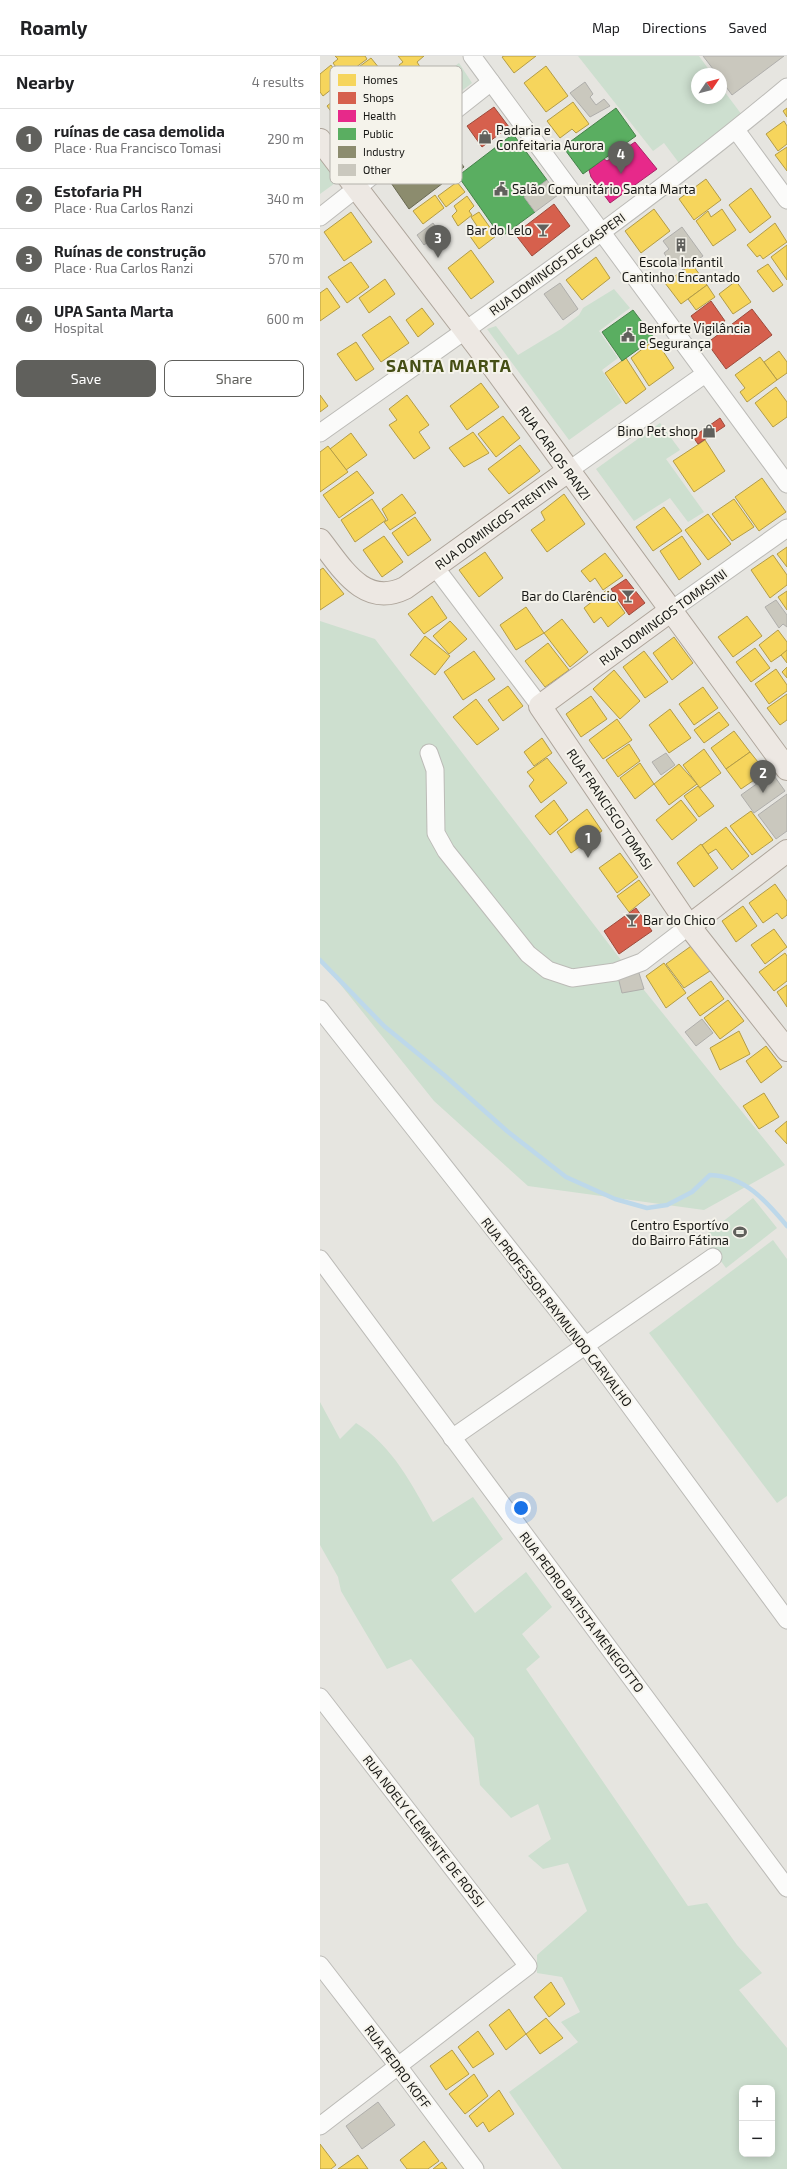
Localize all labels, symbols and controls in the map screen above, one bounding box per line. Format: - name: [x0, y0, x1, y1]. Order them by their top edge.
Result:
- text: Roamly: [20, 16, 87, 39]
- text: Map: [592, 19, 620, 36]
- text: Directions: [642, 19, 707, 36]
- text: Saved: [729, 19, 767, 36]
- legend: [330, 66, 462, 184]
- north arrow: [691, 68, 727, 104]
- text: Nearby: [16, 72, 74, 92]
- text: Homes: [363, 73, 398, 86]
- text: 4 results: [252, 74, 304, 90]
- text: Shops: [363, 91, 394, 104]
- text: Health: [363, 109, 396, 122]
- text: ruínas de casa demolida: [54, 122, 225, 140]
- place label: Padaria e Confeitaria Aurora: [496, 122, 604, 153]
- text: Public: [363, 127, 393, 140]
- shop icon: Padaria e Confeitaria Aurora: [477, 129, 493, 145]
- text: 1: [26, 131, 32, 147]
- text: 290 m: [267, 131, 304, 147]
- text: Place · Rua Francisco Tomasi: [54, 140, 221, 156]
- pin: 4: [608, 141, 634, 174]
- text: Industry: [363, 145, 405, 158]
- text: Other: [363, 163, 392, 176]
- public building icon: Salão Comunitário Santa Marta: [493, 181, 509, 197]
- place label: Salão Comunitário Santa Marta: [512, 181, 696, 197]
- text: Estofaria PH: [54, 182, 142, 200]
- text: 2: [25, 191, 33, 207]
- text: 340 m: [267, 191, 304, 207]
- text: Place · Rua Carlos Ranzi: [54, 200, 193, 216]
- street label: RUA DOMINGOS DE GASPERI: [486, 209, 628, 319]
- place label: Bar do Lelo: [466, 222, 532, 238]
- bar icon: Bar do Lelo: [535, 222, 551, 238]
- pin: 3: [425, 225, 451, 258]
- building icon: Escola Infantil Cantinho Encantado: [673, 237, 689, 253]
- text: Ruínas de construção: [54, 242, 206, 260]
- text: 3: [25, 251, 33, 267]
- text: 570 m: [268, 251, 304, 267]
- place label: Escola Infantil Cantinho Encantado: [622, 254, 740, 285]
- text: Place · Rua Carlos Ranzi: [54, 260, 193, 276]
- text: UPA Santa Marta: [54, 302, 173, 320]
- text: 4: [25, 311, 33, 327]
- text: 600 m: [267, 311, 304, 327]
- text: Hospital: [54, 320, 103, 336]
- place label: Benforte Vigilância e Segurança: [639, 320, 750, 352]
- public building icon: Benforte Vigilância e Segurança: [620, 327, 636, 343]
- district label: SANTA MARTA: [386, 355, 512, 375]
- button: Save: [16, 360, 156, 397]
- button: Share: [164, 360, 304, 397]
- street label: RUA CARLOS RANZI: [516, 403, 594, 503]
- place label: Bino Pet shop: [617, 423, 698, 439]
- shop icon: Bino Pet shop: [701, 423, 717, 439]
- street label: RUA DOMINGOS TRENTIN: [432, 473, 560, 573]
- street label: RUA DOMINGOS TOMASINI: [596, 565, 730, 669]
- place label: Bar do Clarêncio: [521, 588, 617, 604]
- bar icon: Bar do Clarêncio: [620, 588, 636, 604]
- street label: RUA FRANCISCO TOMASI: [564, 745, 656, 873]
- pin: 2: [750, 760, 776, 793]
- pin: 1: [575, 825, 601, 858]
- bar icon: Bar do Chico: [624, 912, 640, 928]
- place label: Bar do Chico: [643, 912, 716, 928]
- street label: RUA PROFESSOR RAYMUNDO CARVALHO: [478, 1214, 636, 1410]
- place label: Centro Esportívo do Bairro Fátima: [630, 1217, 729, 1248]
- sports icon: Centro Esportívo do Bairro Fátima: [732, 1224, 748, 1240]
- your location: [511, 1498, 531, 1518]
- street label: RUA PEDRO BATISTA MENEGOTTO: [516, 1529, 648, 1695]
- street label: RUA NOELY CLEMENTE DE ROSSI: [360, 1752, 488, 1910]
- street label: RUA PEDRO KOFF: [361, 2022, 435, 2112]
- map controls: [739, 2085, 775, 2157]
- button: +: [739, 2085, 775, 2121]
- button: −: [739, 2121, 775, 2157]

